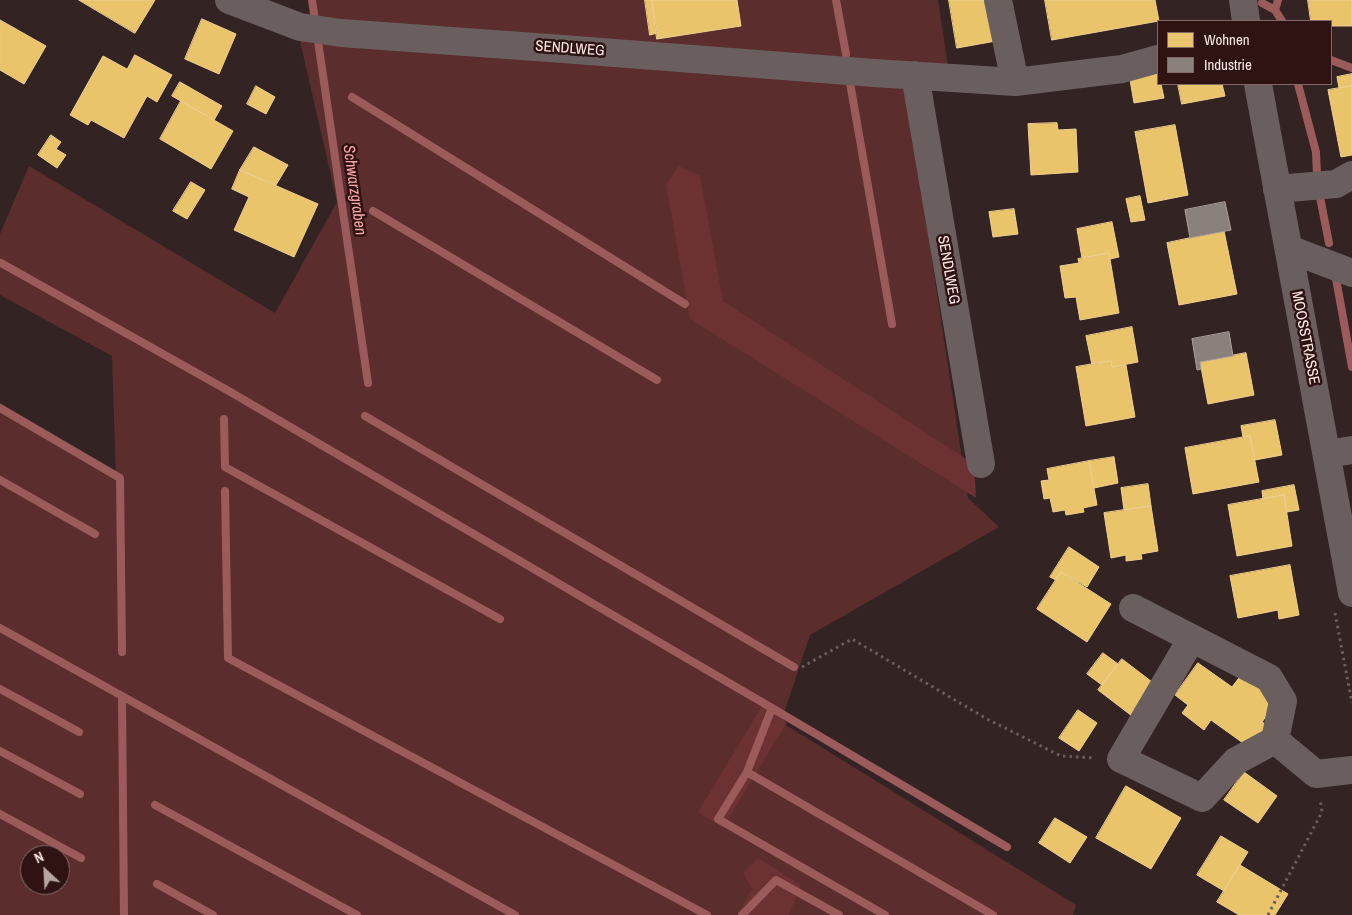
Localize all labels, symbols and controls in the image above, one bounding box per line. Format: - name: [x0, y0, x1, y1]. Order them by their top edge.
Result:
- legend: [1157, 20, 1332, 85]
- text: Wohnen: [1204, 29, 1250, 50]
- street label: SENDLWEG: [535, 38, 605, 60]
- text: Industrie: [1204, 54, 1252, 75]
- water label: Schwarzgraben: [338, 144, 370, 236]
- street label: SENDLWEG: [933, 234, 963, 306]
- street label: MOOSSTRASSE: [1287, 290, 1323, 386]
- north arrow: [20, 845, 70, 895]
- text: N: [32, 847, 47, 867]

